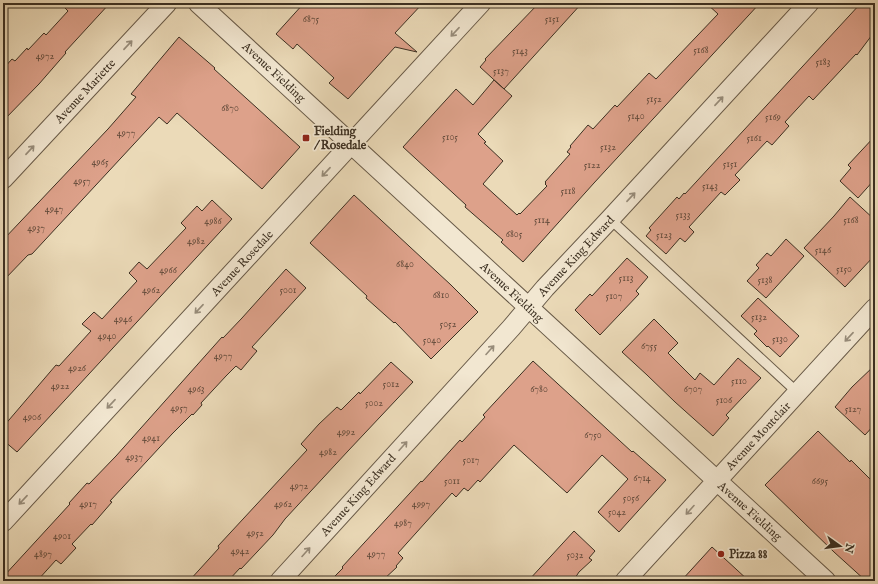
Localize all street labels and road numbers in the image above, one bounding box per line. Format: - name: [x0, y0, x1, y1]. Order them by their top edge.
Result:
- street label: Avenue Fielding: [238, 38, 309, 106]
- street label: Avenue Mariette: [51, 56, 119, 127]
- street label: Avenue King Edward: [534, 212, 618, 301]
- street label: Avenue Rosedale: [207, 227, 277, 300]
- street label: Avenue Fielding: [476, 258, 547, 326]
- street label: Avenue Montclair: [722, 398, 794, 475]
- street label: Avenue King Edward: [317, 451, 400, 540]
- street label: Avenue Fielding: [714, 478, 785, 544]

